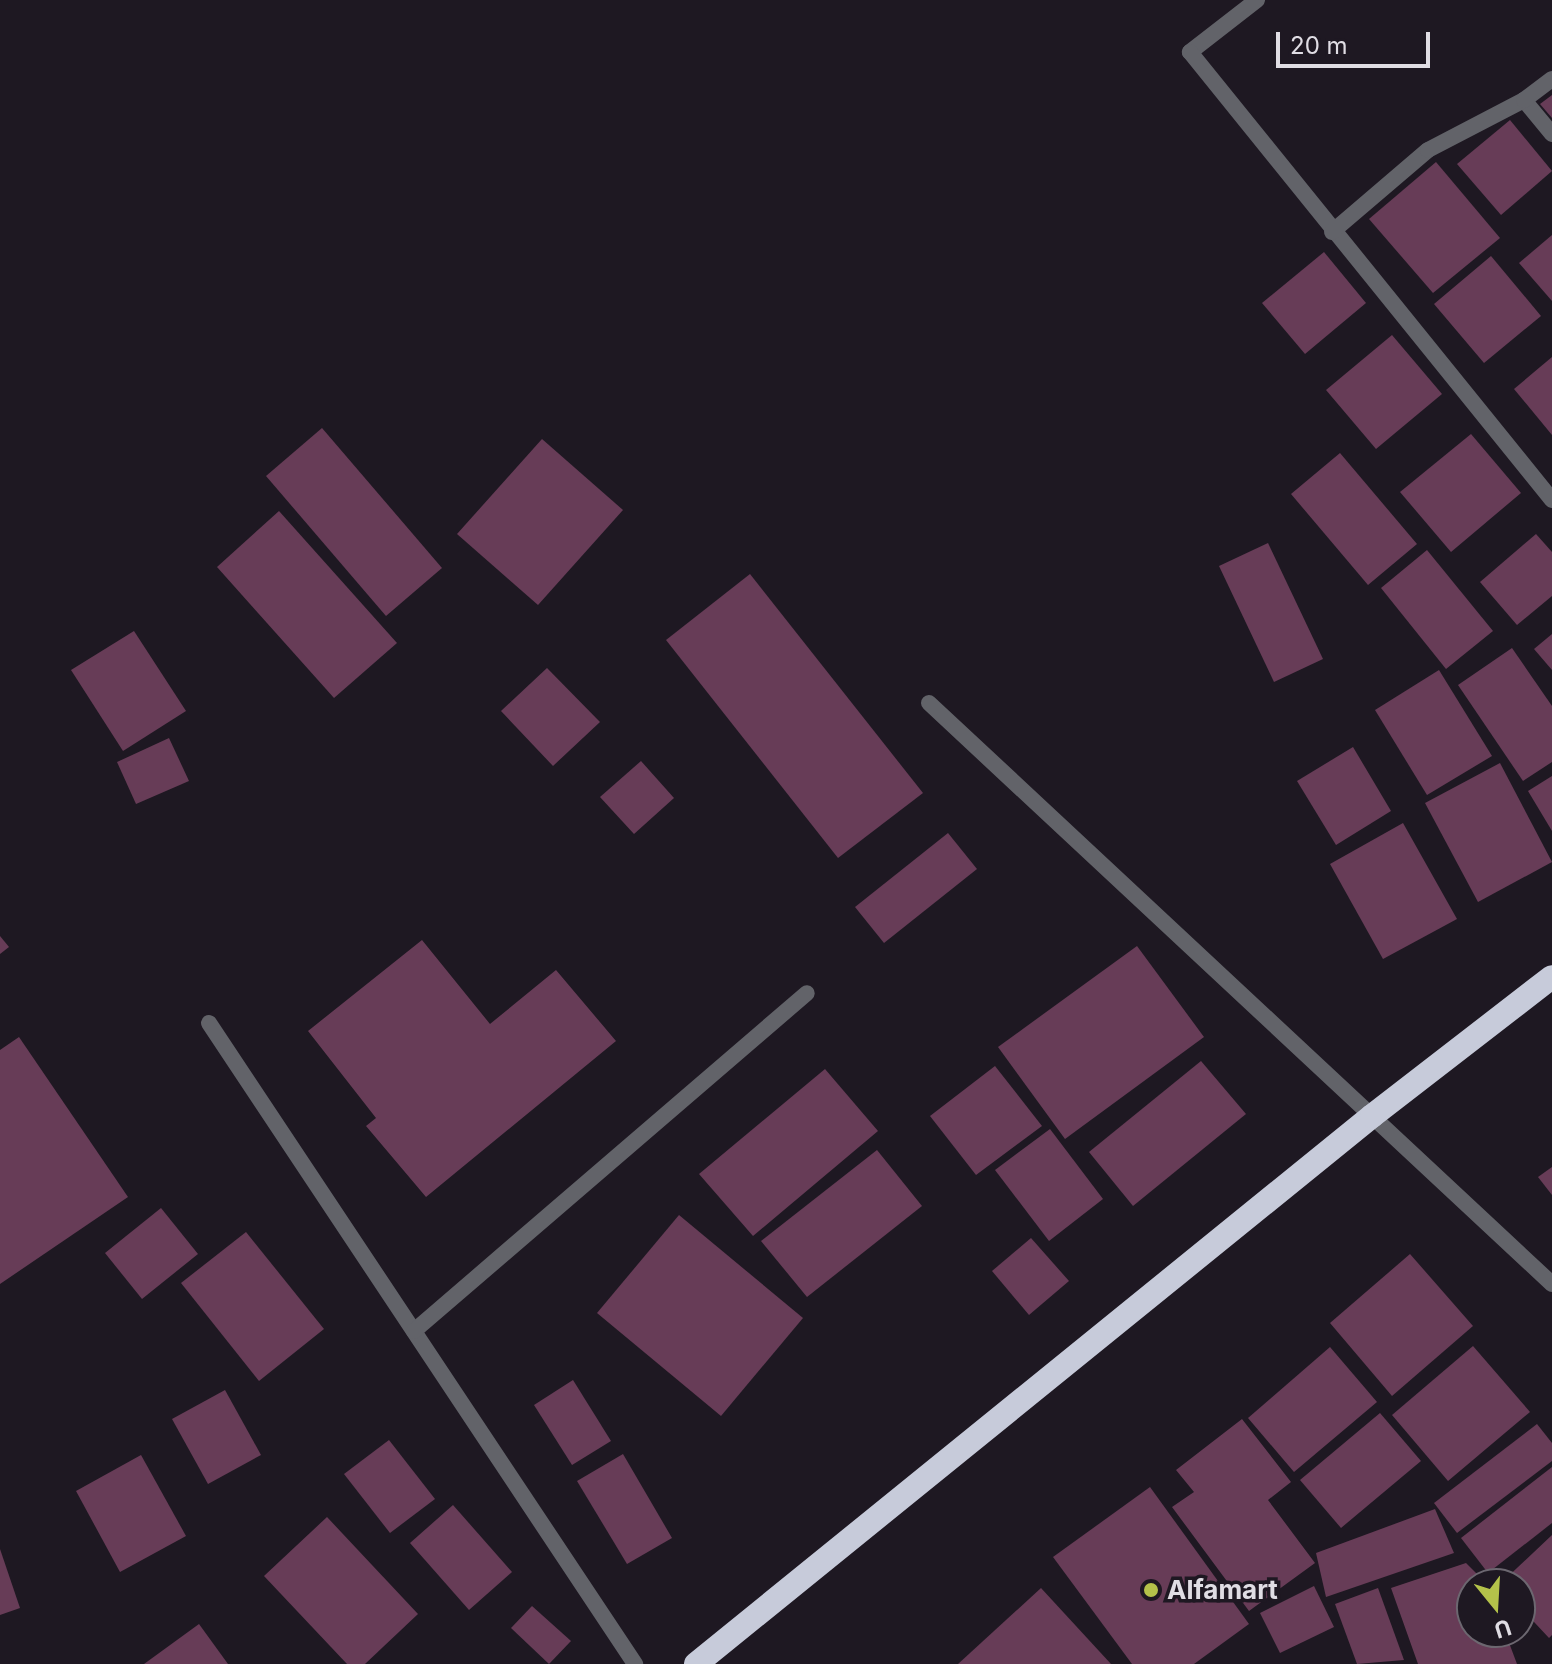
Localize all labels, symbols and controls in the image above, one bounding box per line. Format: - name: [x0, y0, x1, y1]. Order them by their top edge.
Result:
- scale bar: [1280, 16, 1434, 66]
- text: 20 m: [1290, 31, 1348, 60]
- north arrow: [1456, 1568, 1536, 1648]
- place label: Alfamart: [1167, 1574, 1278, 1606]
- marker: Alfamart: [1142, 1581, 1160, 1599]
- text: U: [1491, 1614, 1514, 1644]

